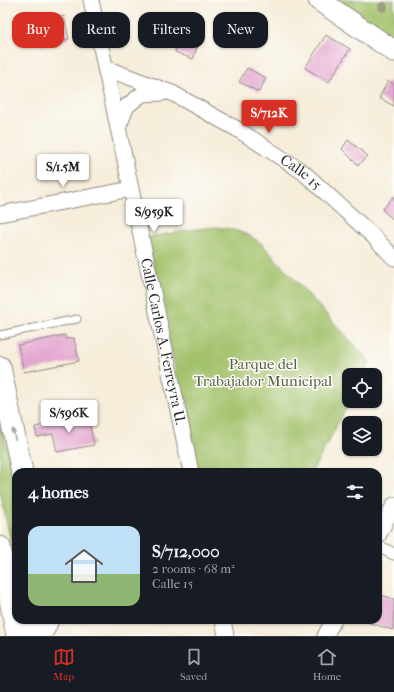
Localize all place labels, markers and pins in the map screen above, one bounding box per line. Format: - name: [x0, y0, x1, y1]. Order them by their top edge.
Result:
- pin: S/712K: [236, 100, 302, 134]
- pin: S/1.5M: [30, 154, 96, 188]
- pin: S/959K: [121, 199, 187, 233]
- pin: S/596K: [36, 400, 102, 434]

